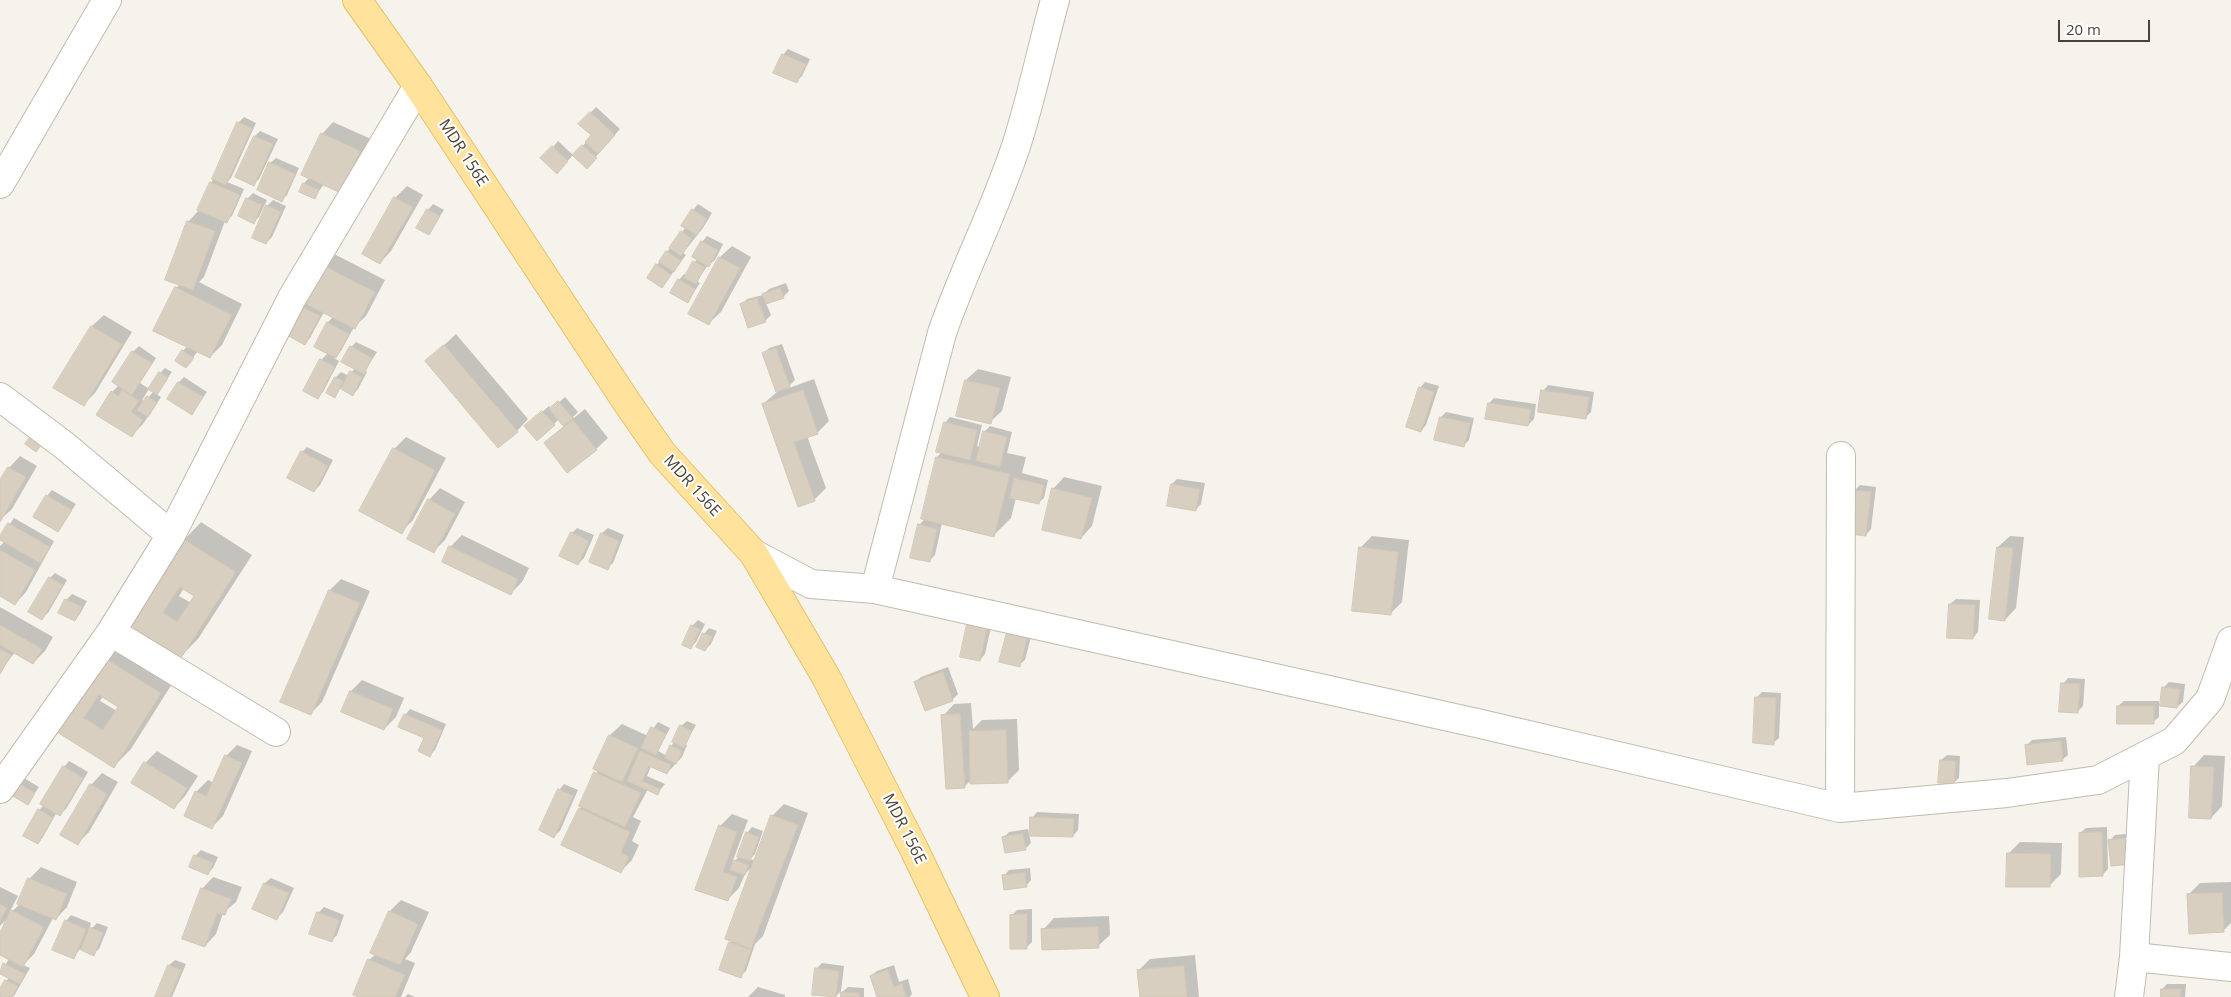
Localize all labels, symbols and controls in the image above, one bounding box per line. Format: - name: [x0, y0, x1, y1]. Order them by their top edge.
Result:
- scale bar: [2061, 10, 2154, 42]
- text: 20 m: [2066, 19, 2101, 39]
- street label: MDR 156E: [434, 116, 492, 190]
- street label: MDR 156E: [659, 451, 725, 521]
- street label: MDR 156E: [878, 791, 930, 867]

